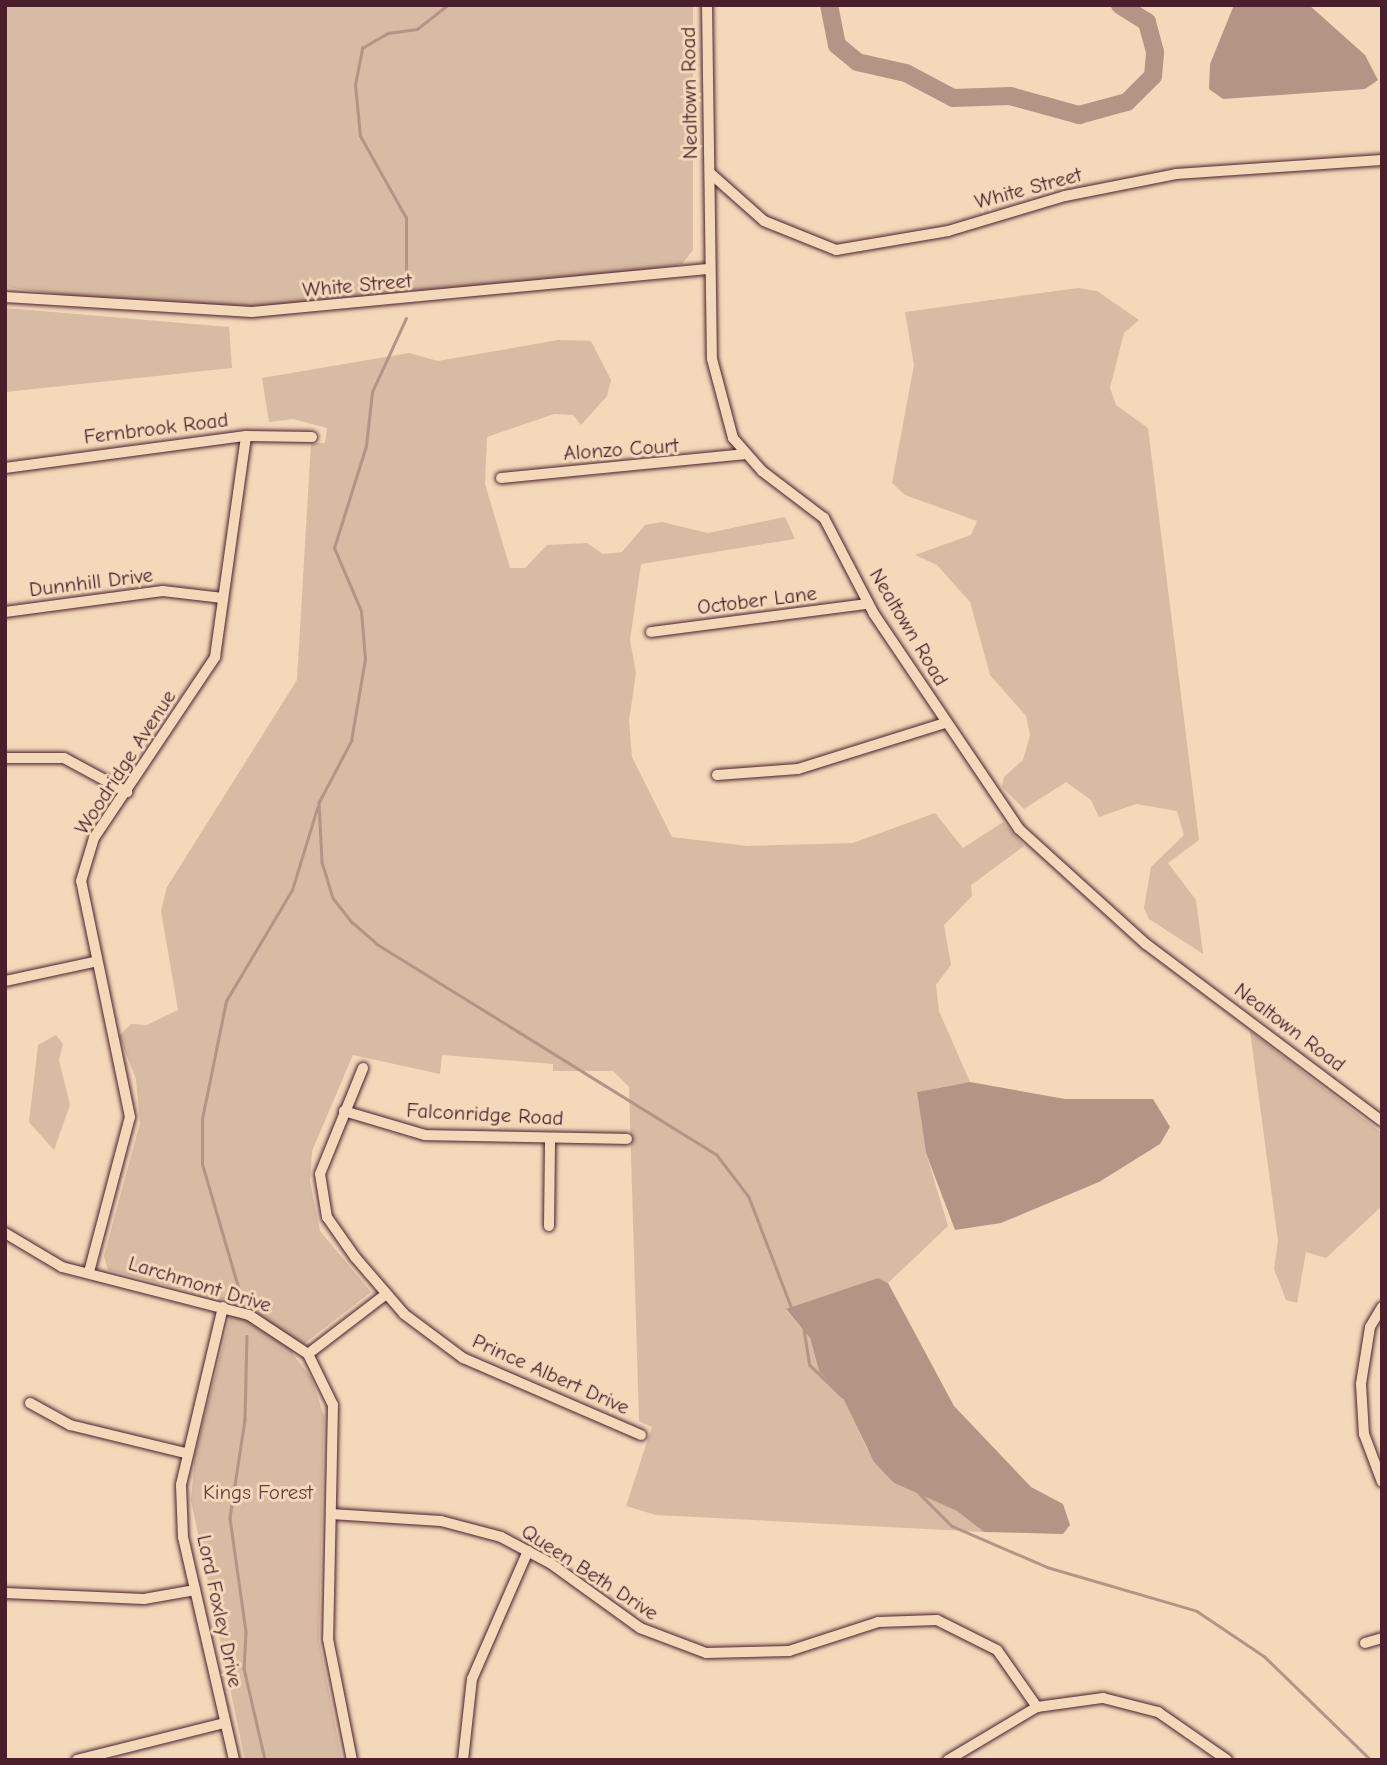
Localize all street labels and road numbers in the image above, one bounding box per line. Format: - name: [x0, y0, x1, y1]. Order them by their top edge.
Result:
- street label: Nealtown Road: [675, 26, 703, 160]
- street label: White Street: [972, 162, 1084, 214]
- street label: White Street: [301, 268, 413, 302]
- street label: Fernbrook Road: [82, 407, 230, 449]
- street label: Alonzo Court: [563, 432, 679, 466]
- street label: Dunnhill Drive: [28, 562, 154, 602]
- street label: Nealtown Road: [864, 564, 954, 690]
- street label: October Lane: [696, 580, 818, 620]
- street label: Woodridge Avenue: [69, 685, 181, 839]
- street label: Nealtown Road: [1229, 977, 1351, 1077]
- street label: Falconridge Road: [406, 1097, 564, 1131]
- street label: Larchmont Drive: [125, 1250, 275, 1318]
- street label: Prince Albert Drive: [469, 1328, 633, 1420]
- street label: Queen Beth Drive: [517, 1518, 663, 1626]
- street label: Lord Foxley Drive: [192, 1532, 248, 1690]

